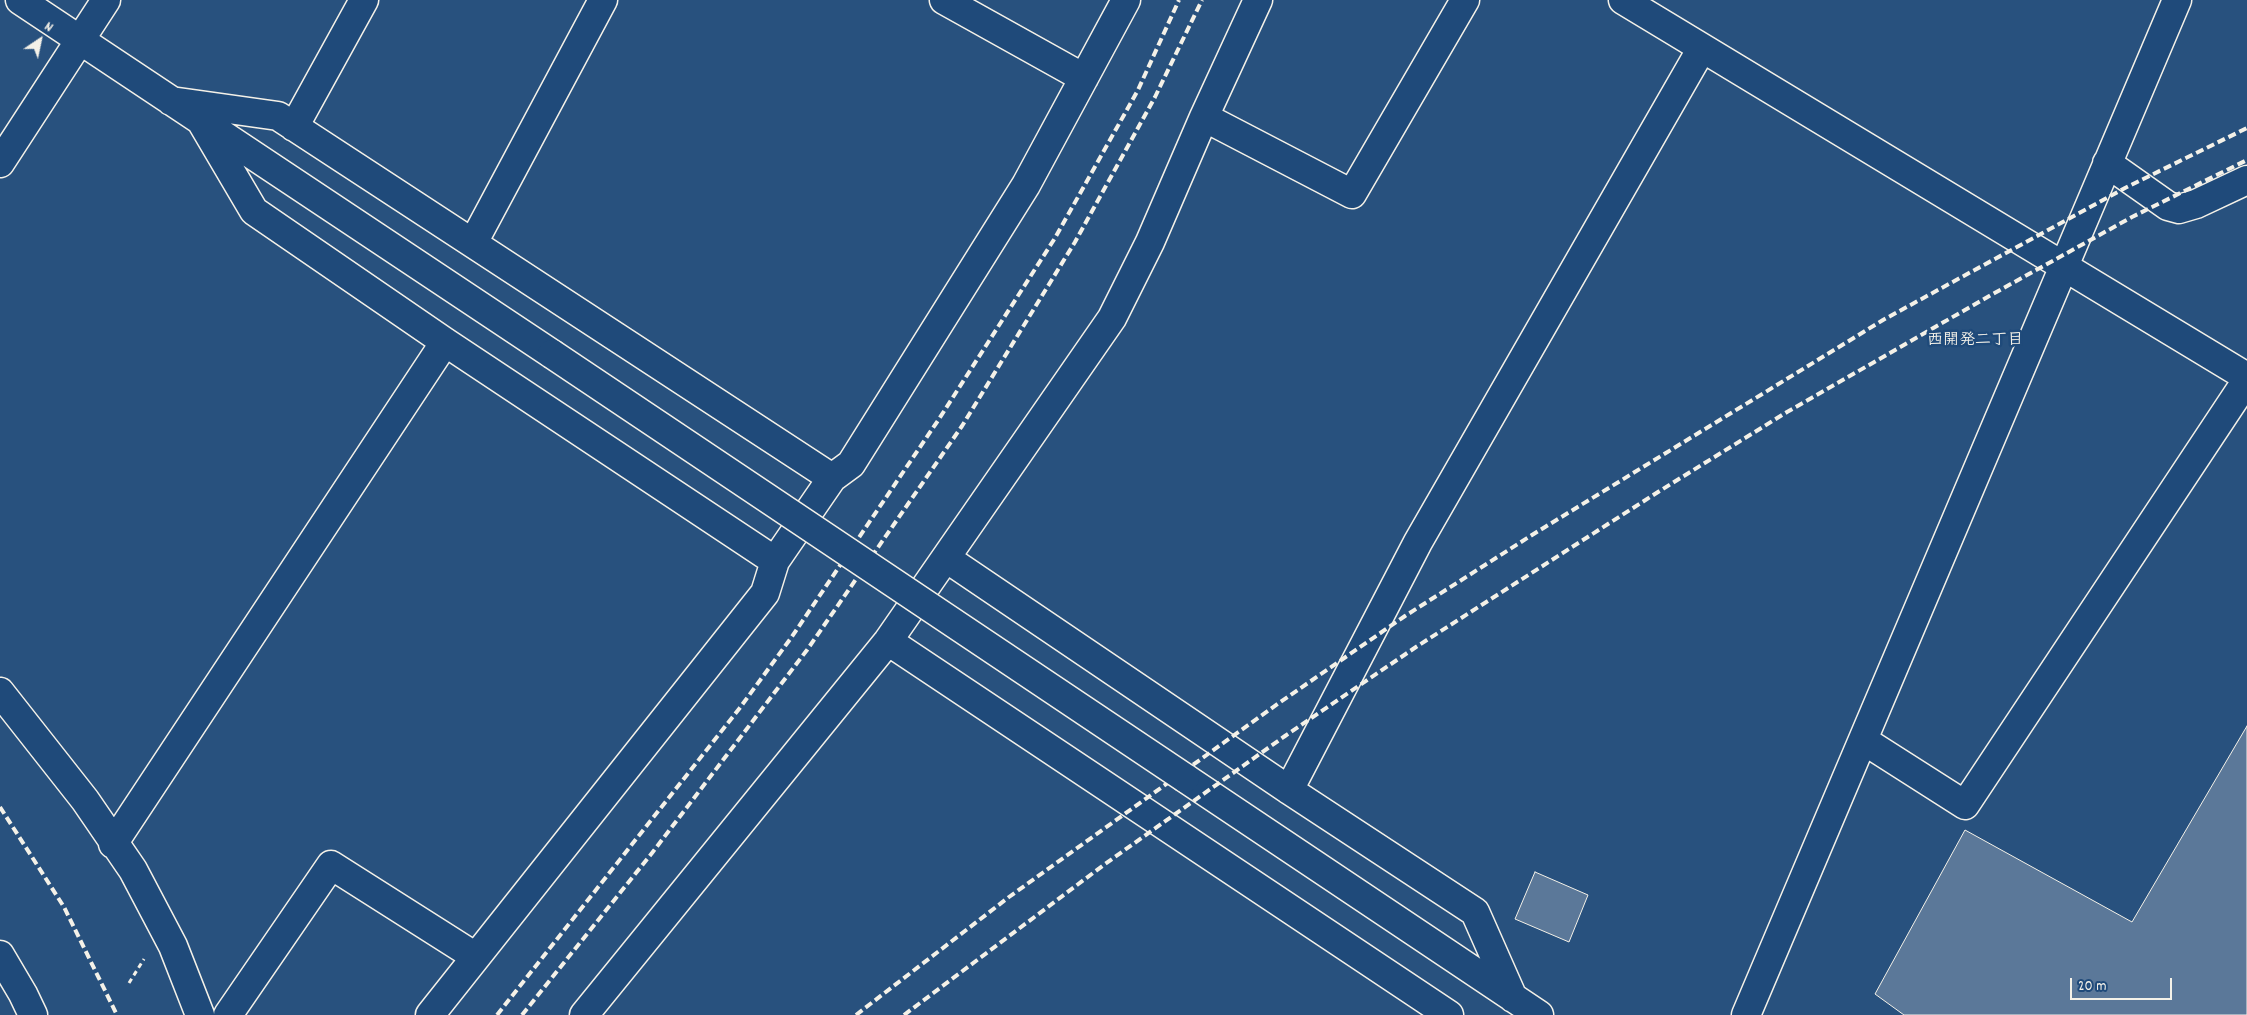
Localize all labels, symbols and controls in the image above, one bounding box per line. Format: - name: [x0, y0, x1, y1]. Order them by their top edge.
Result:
- north arrow: [15, 15, 65, 65]
- text: N: [40, 17, 57, 38]
- district label: 西開発二丁目: [1927, 332, 2023, 352]
- scale bar: [2072, 968, 2174, 1000]
- text: 20 m: [2078, 976, 2106, 998]

